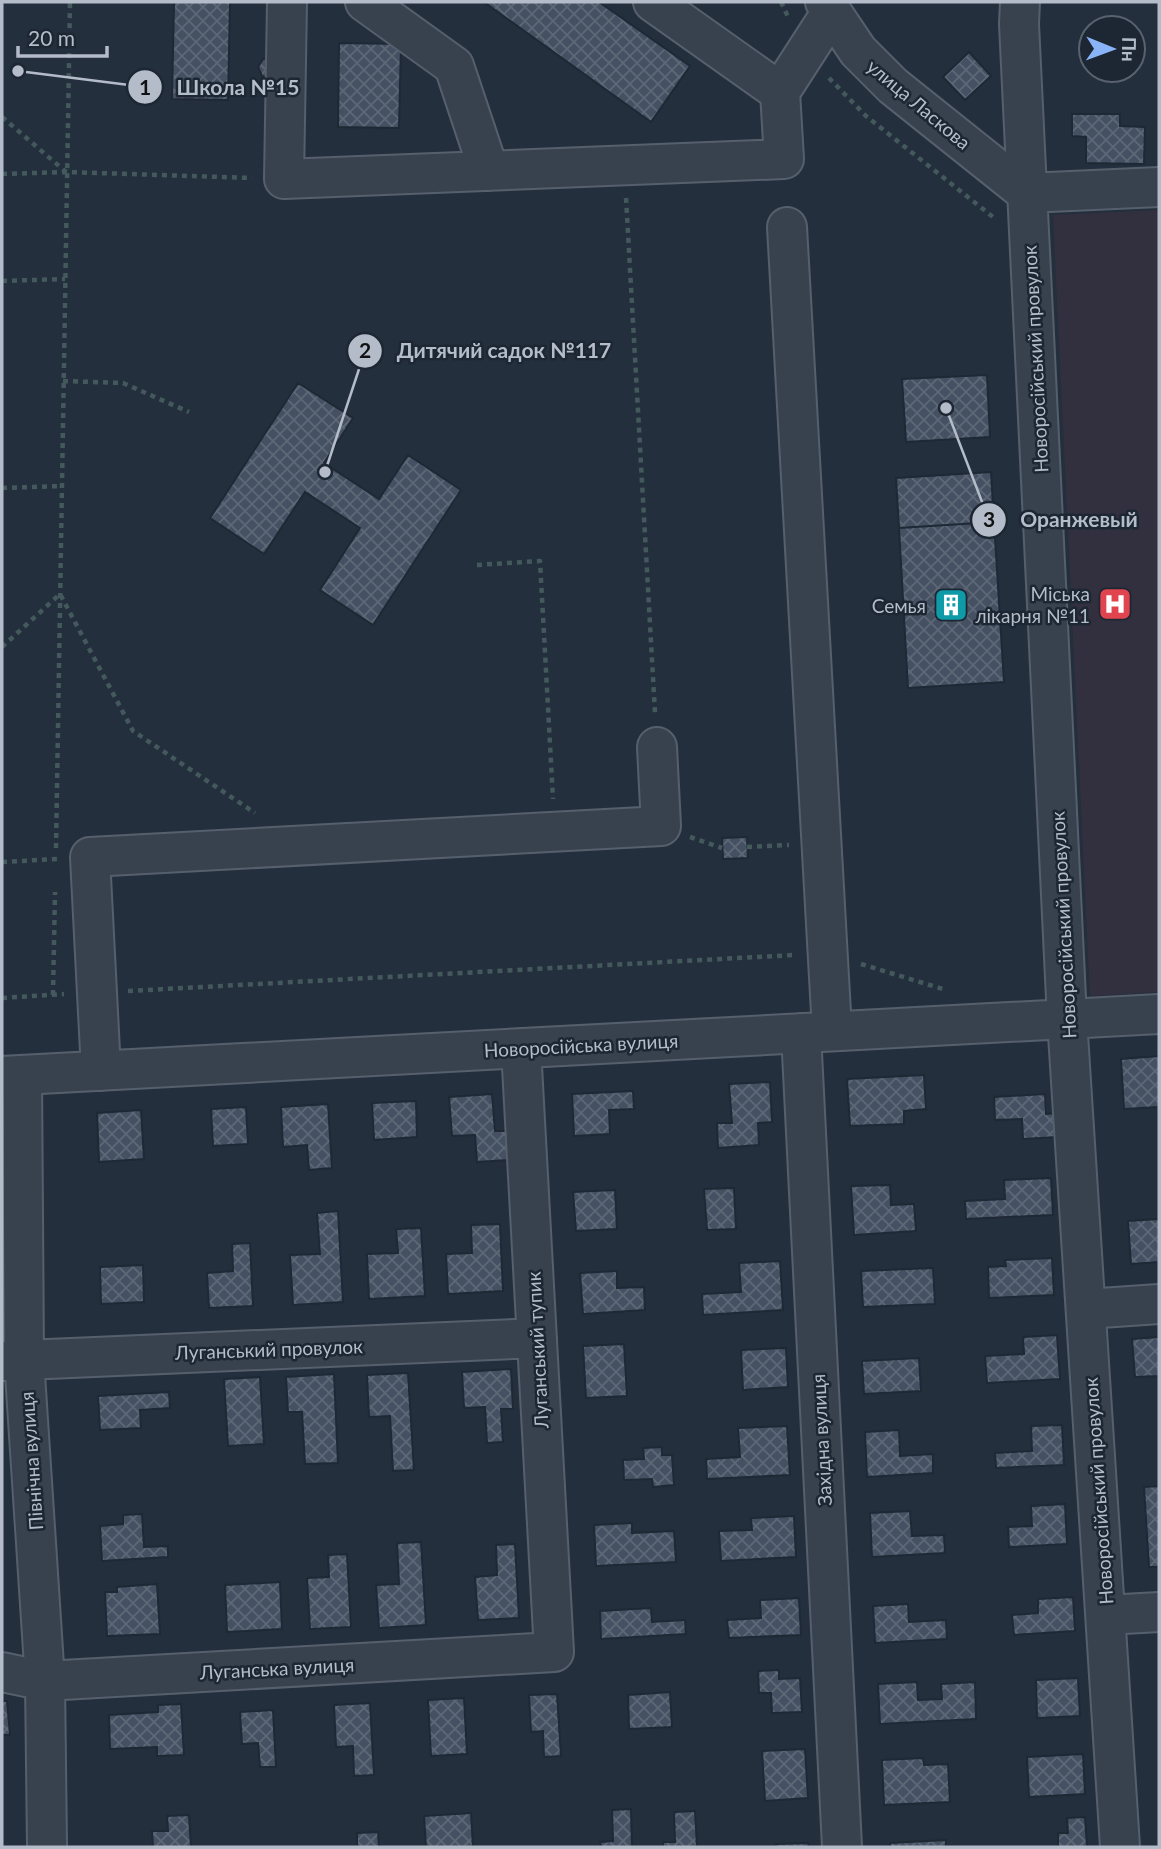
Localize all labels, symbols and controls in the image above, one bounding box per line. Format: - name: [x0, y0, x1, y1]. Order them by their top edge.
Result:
- scale bar: [18, 14, 107, 58]
- north arrow: [1077, 14, 1147, 84]
- text: 20 m: [28, 25, 75, 50]
- text: Пн: [1118, 37, 1141, 62]
- street label: улица Ласкова: [863, 54, 975, 154]
- callout: Школа №15: [128, 66, 313, 108]
- text: 1: [139, 74, 151, 99]
- text: Школа №15: [177, 74, 299, 99]
- street label: Новоросійський провулок: [1018, 244, 1052, 473]
- callout: Дитячий садок №117: [348, 330, 625, 372]
- text: 2: [359, 337, 371, 362]
- text: Дитячий садок №117: [397, 337, 611, 362]
- callout: Оранжевый: [972, 499, 1152, 541]
- text: 3: [983, 506, 995, 531]
- text: Оранжевый: [1020, 506, 1138, 531]
- place label: Міська лікарня №11: [975, 582, 1090, 627]
- hospital icon: Міська лікарня №11: [1096, 585, 1134, 623]
- building icon: Семья: [932, 586, 970, 624]
- place label: Семья: [872, 594, 926, 617]
- street label: Новоросійський провулок: [1046, 810, 1080, 1039]
- street label: Новоросійська вулиця: [483, 1028, 679, 1062]
- street label: Луганський тупик: [521, 1271, 553, 1430]
- street label: Луганський провулок: [174, 1334, 363, 1364]
- street label: Західна вулиця: [806, 1373, 836, 1507]
- street label: Новоросійський провулок: [1079, 1376, 1117, 1605]
- street label: Північна вулиця: [15, 1391, 47, 1531]
- street label: Луганська вулиця: [198, 1652, 355, 1684]

